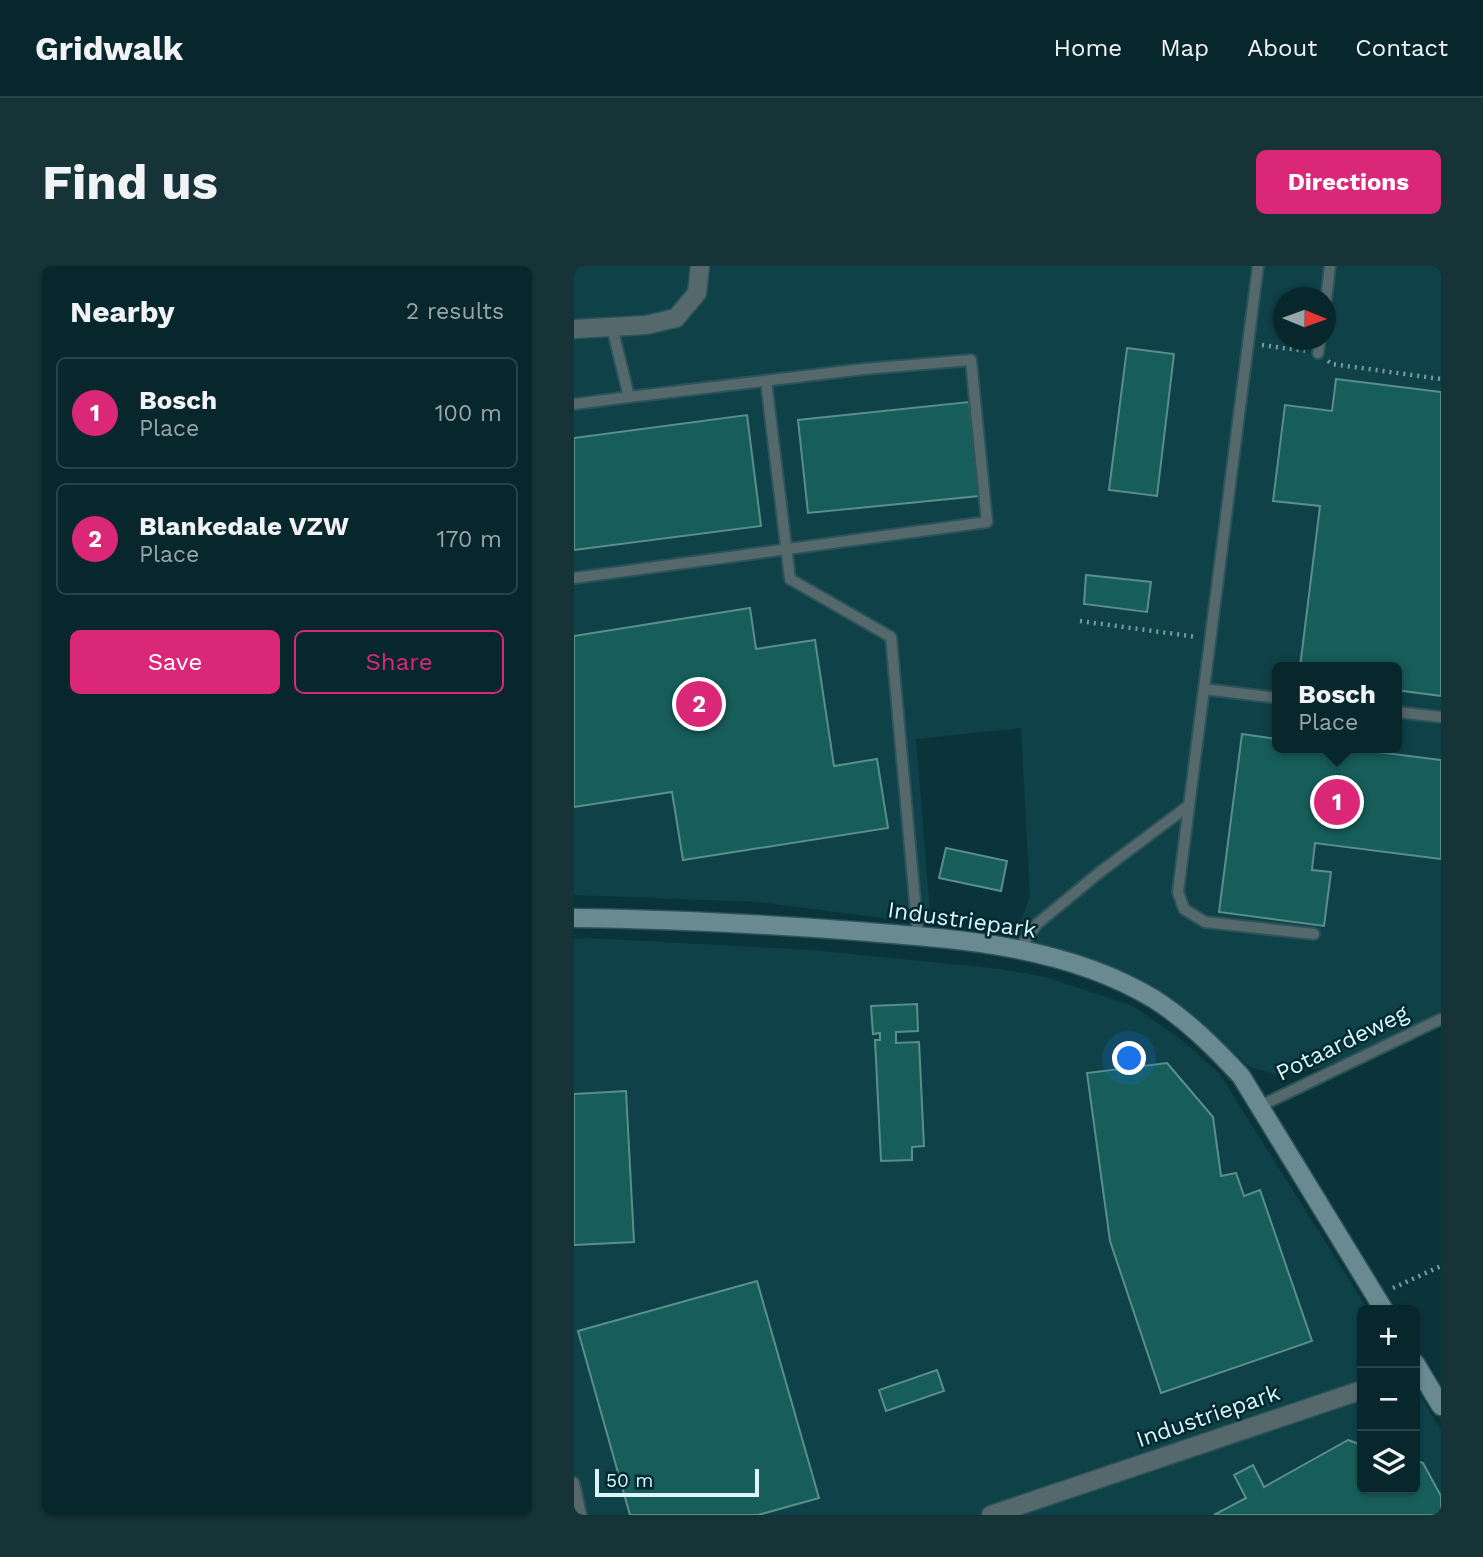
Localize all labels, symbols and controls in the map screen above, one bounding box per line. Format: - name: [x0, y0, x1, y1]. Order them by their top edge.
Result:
- text: Gridwalk: [35, 29, 183, 68]
- text: Home: [1054, 34, 1122, 62]
- text: Map: [1160, 34, 1209, 62]
- text: About: [1247, 34, 1317, 62]
- text: Contact: [1355, 34, 1448, 62]
- button: Directions: [1256, 150, 1441, 214]
- text: Find us: [42, 153, 218, 211]
- north arrow: [1273, 287, 1336, 350]
- text: Nearby: [70, 294, 175, 329]
- text: 2 results: [406, 298, 504, 325]
- text: Bosch: [139, 385, 217, 415]
- text: 1: [90, 400, 100, 427]
- text: 100 m: [435, 400, 502, 427]
- text: Place: [139, 415, 199, 442]
- text: Blankedale VZW: [139, 511, 349, 541]
- text: 2: [88, 526, 102, 553]
- text: 170 m: [437, 526, 502, 553]
- text: Place: [139, 541, 199, 568]
- button: Save: [70, 630, 280, 694]
- button: Share: [294, 630, 504, 694]
- popup: [1272, 662, 1402, 753]
- pin: 2: [676, 678, 722, 730]
- text: Bosch: [1298, 679, 1376, 709]
- text: Place: [1298, 709, 1358, 736]
- pin: 1: [1314, 776, 1360, 828]
- street label: Industriepark: [886, 896, 1038, 944]
- street label: Potaardeweg: [1271, 999, 1413, 1087]
- your location: [1112, 1041, 1146, 1075]
- map controls: [1357, 1305, 1420, 1494]
- button: +: [1357, 1305, 1420, 1368]
- button: −: [1357, 1368, 1420, 1431]
- street label: Industriepark: [1133, 1379, 1283, 1453]
- button: layers: [1357, 1431, 1420, 1494]
- scale bar: [595, 1466, 760, 1498]
- text: 50 m: [606, 1469, 653, 1492]

